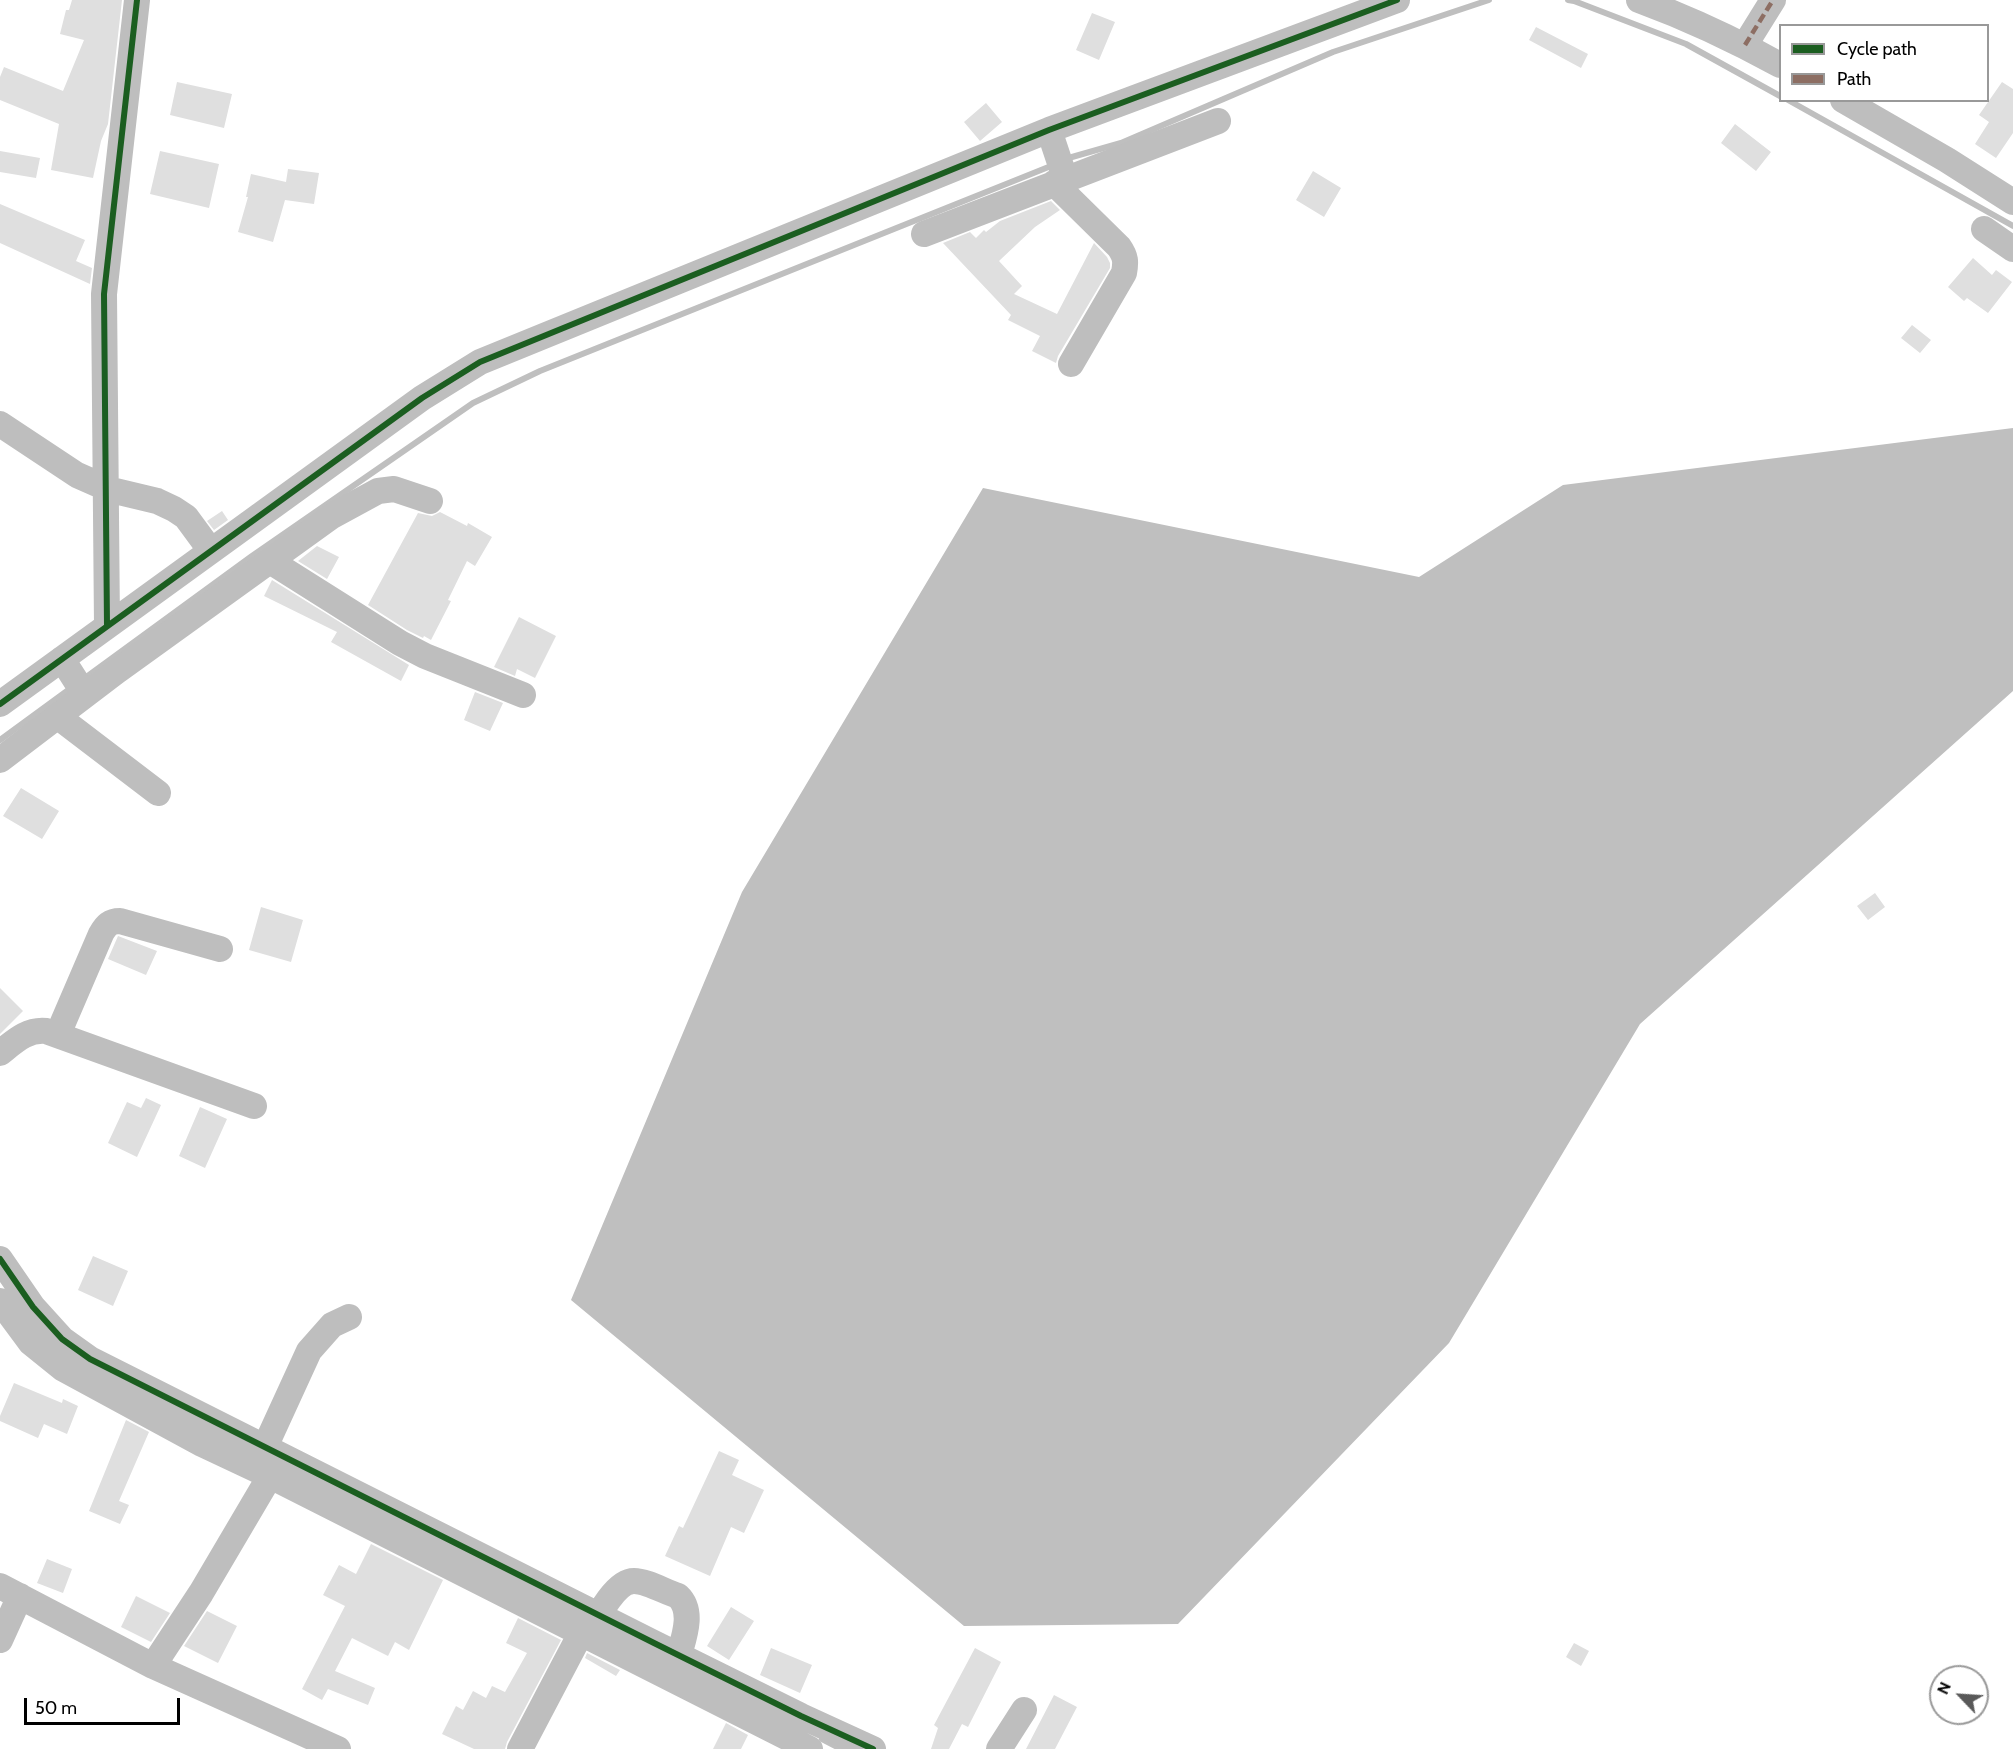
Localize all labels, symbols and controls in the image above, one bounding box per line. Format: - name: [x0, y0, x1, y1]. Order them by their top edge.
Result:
- legend: [1779, 24, 1989, 102]
- text: Cycle path: [1837, 38, 1917, 60]
- text: Path: [1837, 68, 1871, 90]
- north arrow: [1929, 1665, 1989, 1725]
- text: N: [1933, 1679, 1955, 1697]
- scale bar: [27, 1686, 183, 1724]
- text: 50 m: [35, 1697, 77, 1719]

